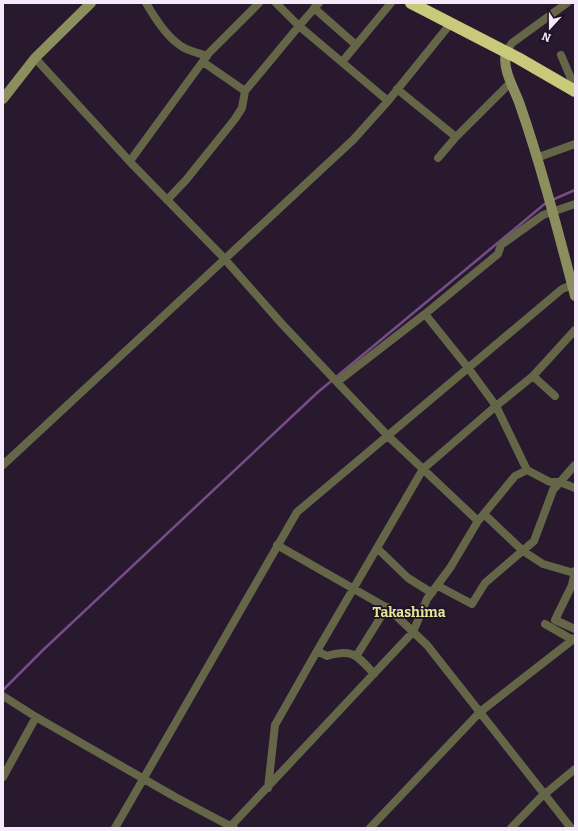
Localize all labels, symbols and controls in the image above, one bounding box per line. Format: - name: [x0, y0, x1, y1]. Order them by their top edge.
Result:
- north arrow: [530, 8, 570, 48]
- text: N: [540, 29, 553, 44]
- district label: Takashima: [372, 604, 446, 621]

